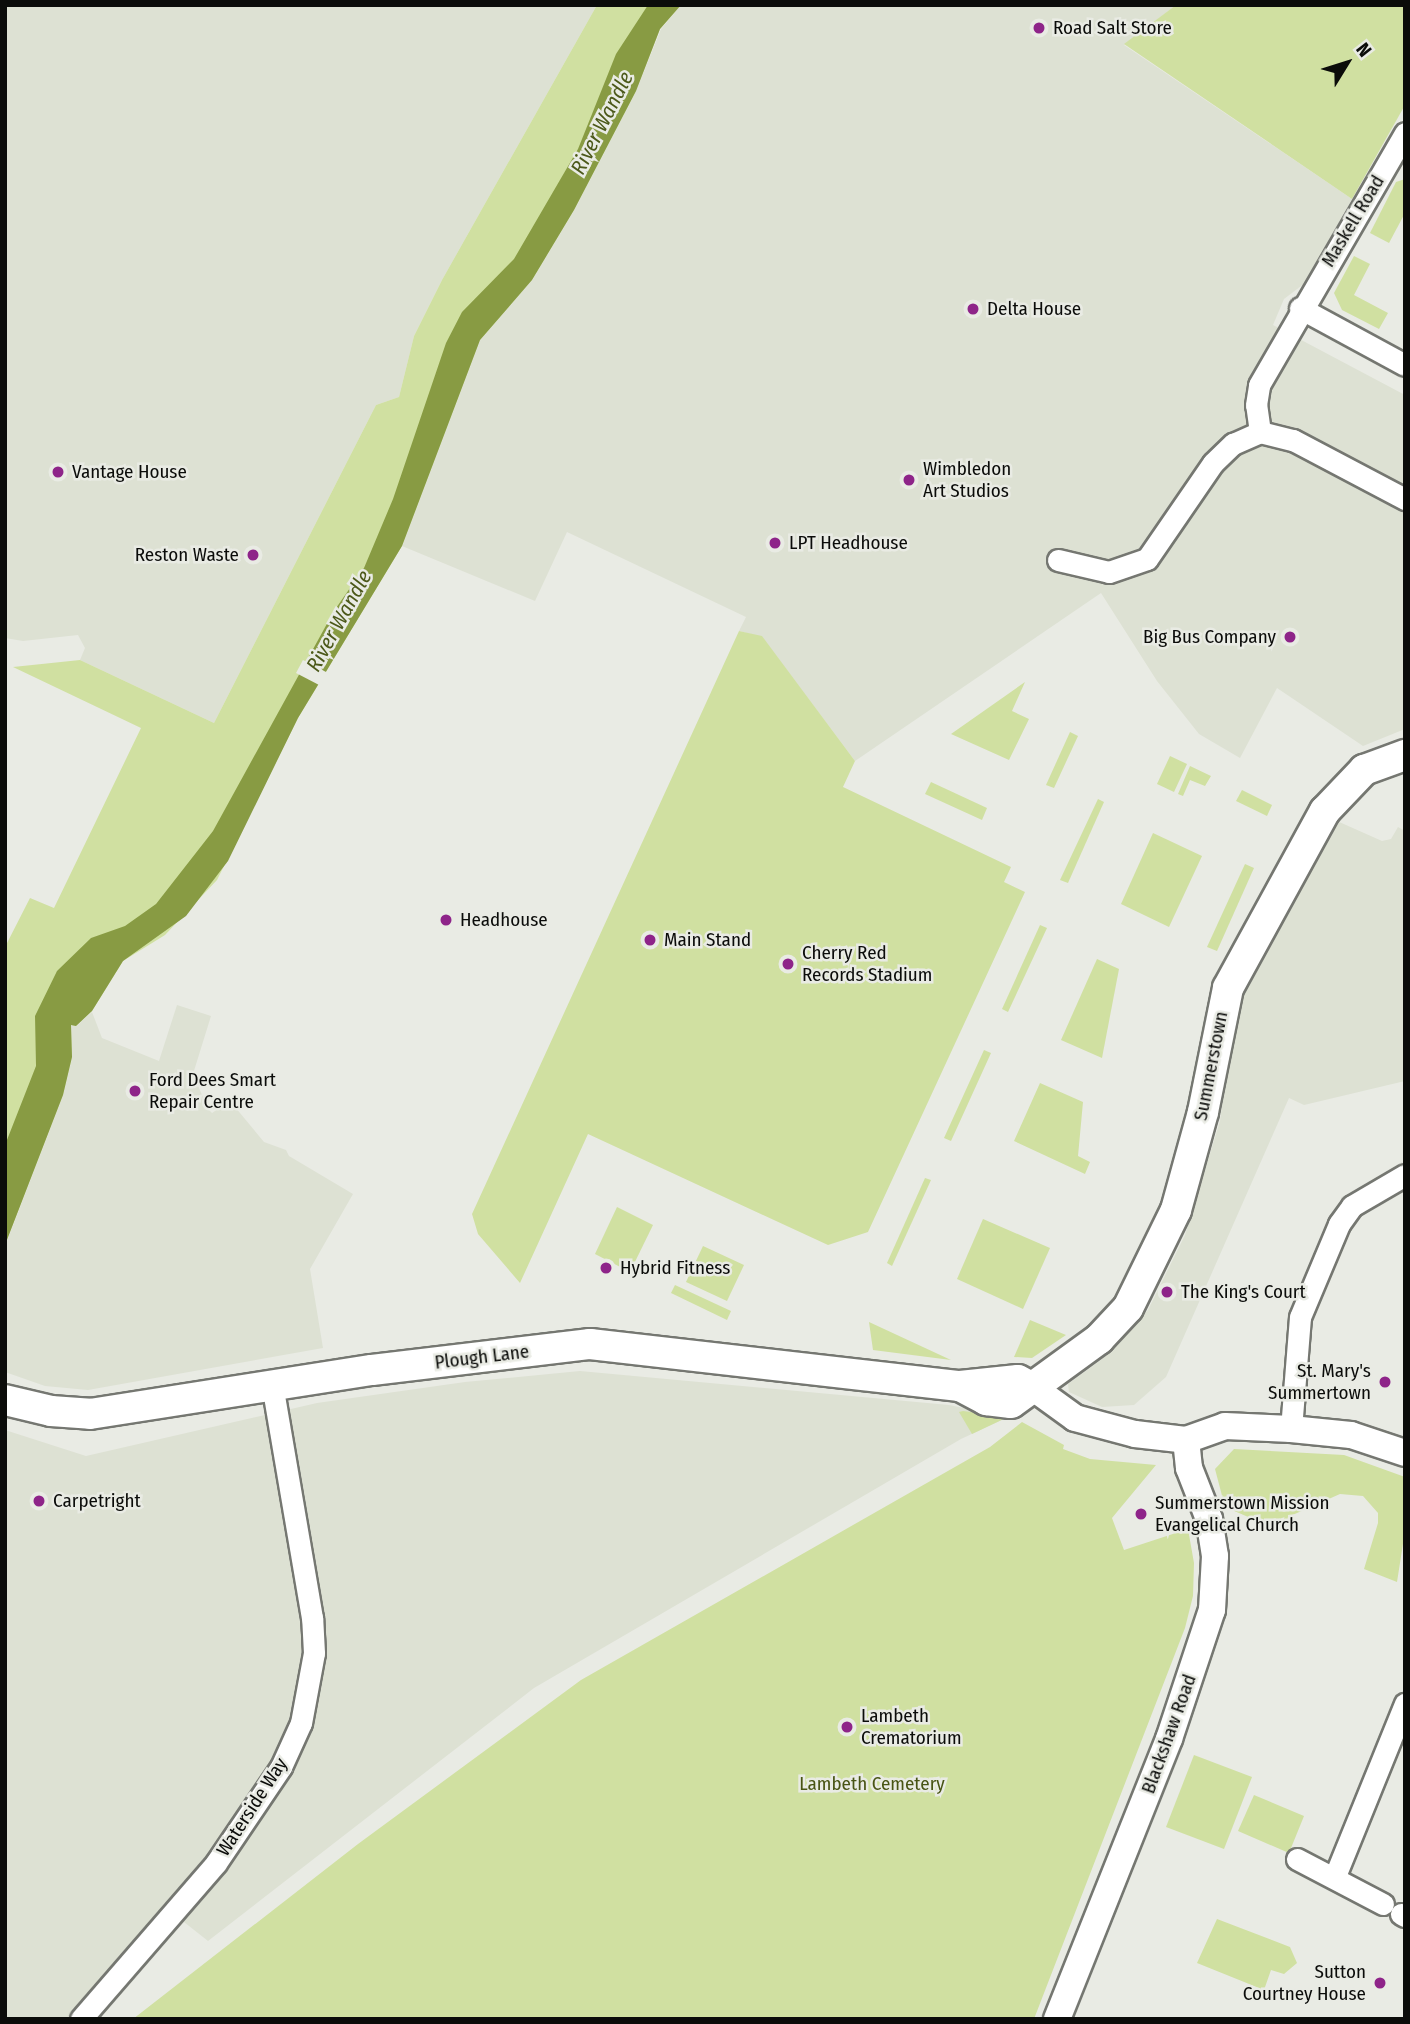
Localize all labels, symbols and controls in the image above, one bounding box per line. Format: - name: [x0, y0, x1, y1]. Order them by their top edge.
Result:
- place label: Road Salt Store: [1053, 17, 1172, 39]
- marker: Road Salt Store: [1031, 20, 1047, 36]
- north arrow: [1312, 28, 1382, 98]
- text: N: [1351, 38, 1377, 61]
- water label: River Wandle: [565, 67, 639, 179]
- street label: Maskell Road: [1317, 171, 1389, 271]
- place label: Delta House: [987, 298, 1081, 320]
- marker: Delta House: [965, 301, 981, 317]
- place label: Wimbledon Art Studios: [923, 458, 1011, 502]
- place label: Vantage House: [72, 461, 187, 483]
- marker: Vantage House: [50, 464, 66, 480]
- marker: Wimbledon Art Studios: [901, 472, 917, 488]
- place label: LPT Headhouse: [789, 532, 908, 554]
- marker: LPT Headhouse: [767, 535, 783, 551]
- place label: Reston Waste: [135, 544, 239, 566]
- marker: Reston Waste: [245, 547, 261, 563]
- water label: River Wandle: [301, 566, 377, 676]
- place label: Big Bus Company: [1143, 626, 1276, 648]
- marker: Big Bus Company: [1282, 629, 1298, 645]
- place label: Headhouse: [460, 909, 548, 931]
- marker: Headhouse: [438, 912, 454, 928]
- place label: Main Stand: [664, 929, 751, 951]
- marker: Main Stand: [642, 932, 658, 948]
- place label: Cherry Red Records Stadium: [802, 942, 932, 986]
- marker: Cherry Red Records Stadium: [780, 956, 796, 972]
- street label: Summerstown: [1189, 1009, 1233, 1123]
- place label: Ford Dees Smart Repair Centre: [149, 1069, 276, 1113]
- marker: Ford Dees Smart Repair Centre: [127, 1083, 143, 1099]
- place label: Hybrid Fitness: [620, 1257, 730, 1279]
- marker: Hybrid Fitness: [598, 1260, 614, 1276]
- place label: The King's Court: [1181, 1281, 1306, 1303]
- marker: The King's Court: [1159, 1284, 1175, 1300]
- street label: Plough Lane: [433, 1340, 531, 1374]
- place label: St. Mary's Summertown: [1268, 1360, 1371, 1404]
- marker: St. Mary's Summertown: [1377, 1374, 1393, 1390]
- place label: Carpetright: [53, 1490, 141, 1512]
- place label: Summerstown Mission Evangelical Church: [1155, 1492, 1329, 1536]
- marker: Carpetright: [31, 1493, 47, 1509]
- marker: Summerstown Mission Evangelical Church: [1133, 1506, 1149, 1522]
- street label: Blackshaw Road: [1137, 1671, 1201, 1797]
- place label: Lambeth Crematorium: [861, 1705, 962, 1749]
- marker: Lambeth Crematorium: [839, 1719, 855, 1735]
- street label: Waterside Way: [212, 1754, 292, 1860]
- park label: Lambeth Cemetery: [799, 1773, 945, 1795]
- place label: Sutton Courtney House: [1243, 1961, 1366, 2005]
- marker: Sutton Courtney House: [1372, 1975, 1388, 1991]

